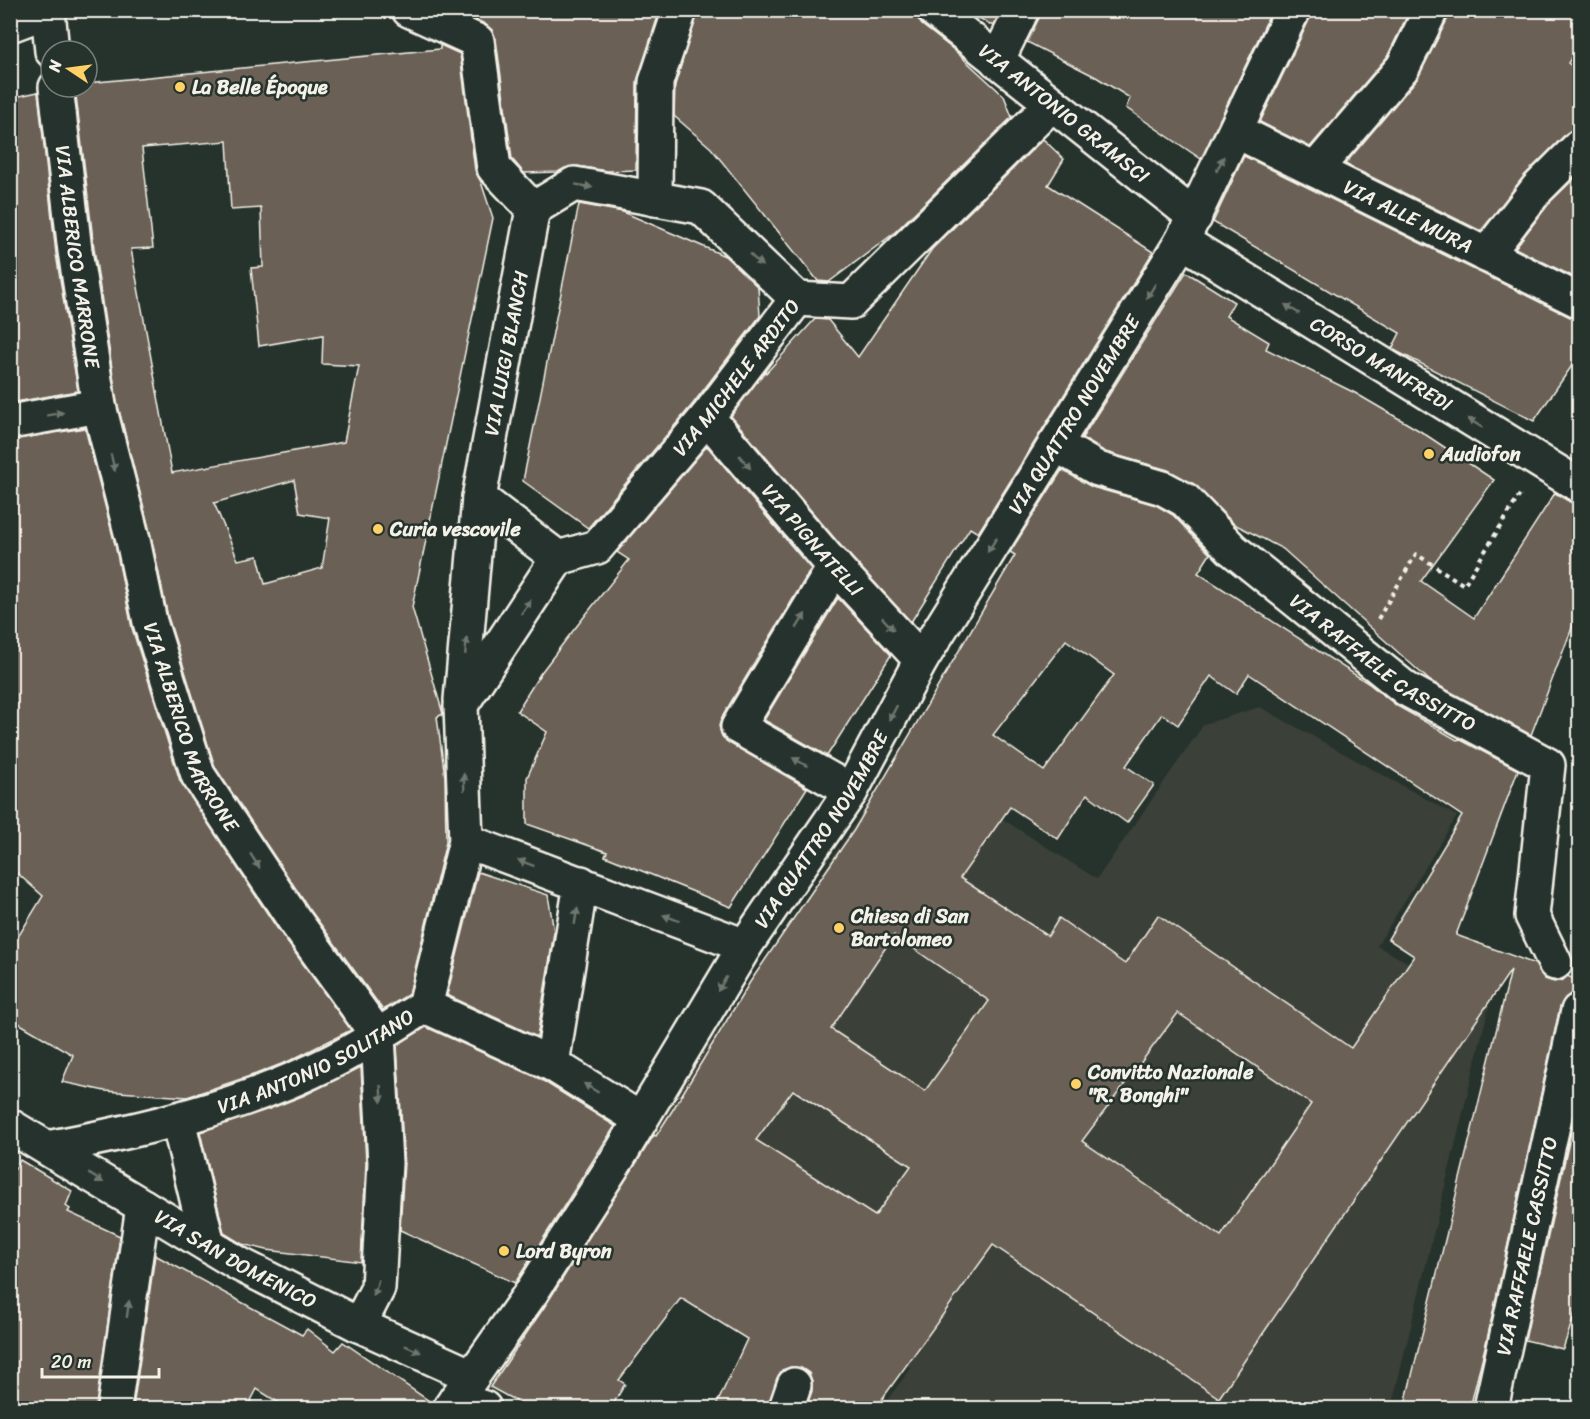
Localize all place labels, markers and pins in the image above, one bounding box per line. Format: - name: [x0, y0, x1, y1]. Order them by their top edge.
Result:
- place label: La Belle Époque: [192, 70, 328, 105]
- marker: La Belle Époque: [173, 80, 187, 94]
- place label: Audiofon: [1440, 437, 1521, 472]
- marker: Audiofon: [1422, 447, 1436, 461]
- place label: Curia vescovile: [389, 512, 522, 547]
- marker: Curia vescovile: [371, 522, 385, 536]
- place label: Chiesa di San Bartolomeo: [850, 899, 969, 957]
- marker: Chiesa di San Bartolomeo: [832, 921, 846, 935]
- place label: Convitto Nazionale "R. Bonghi": [1087, 1055, 1254, 1113]
- marker: Convitto Nazionale "R. Bonghi": [1069, 1077, 1083, 1091]
- place label: Lord Byron: [516, 1234, 612, 1269]
- marker: Lord Byron: [497, 1244, 511, 1258]

